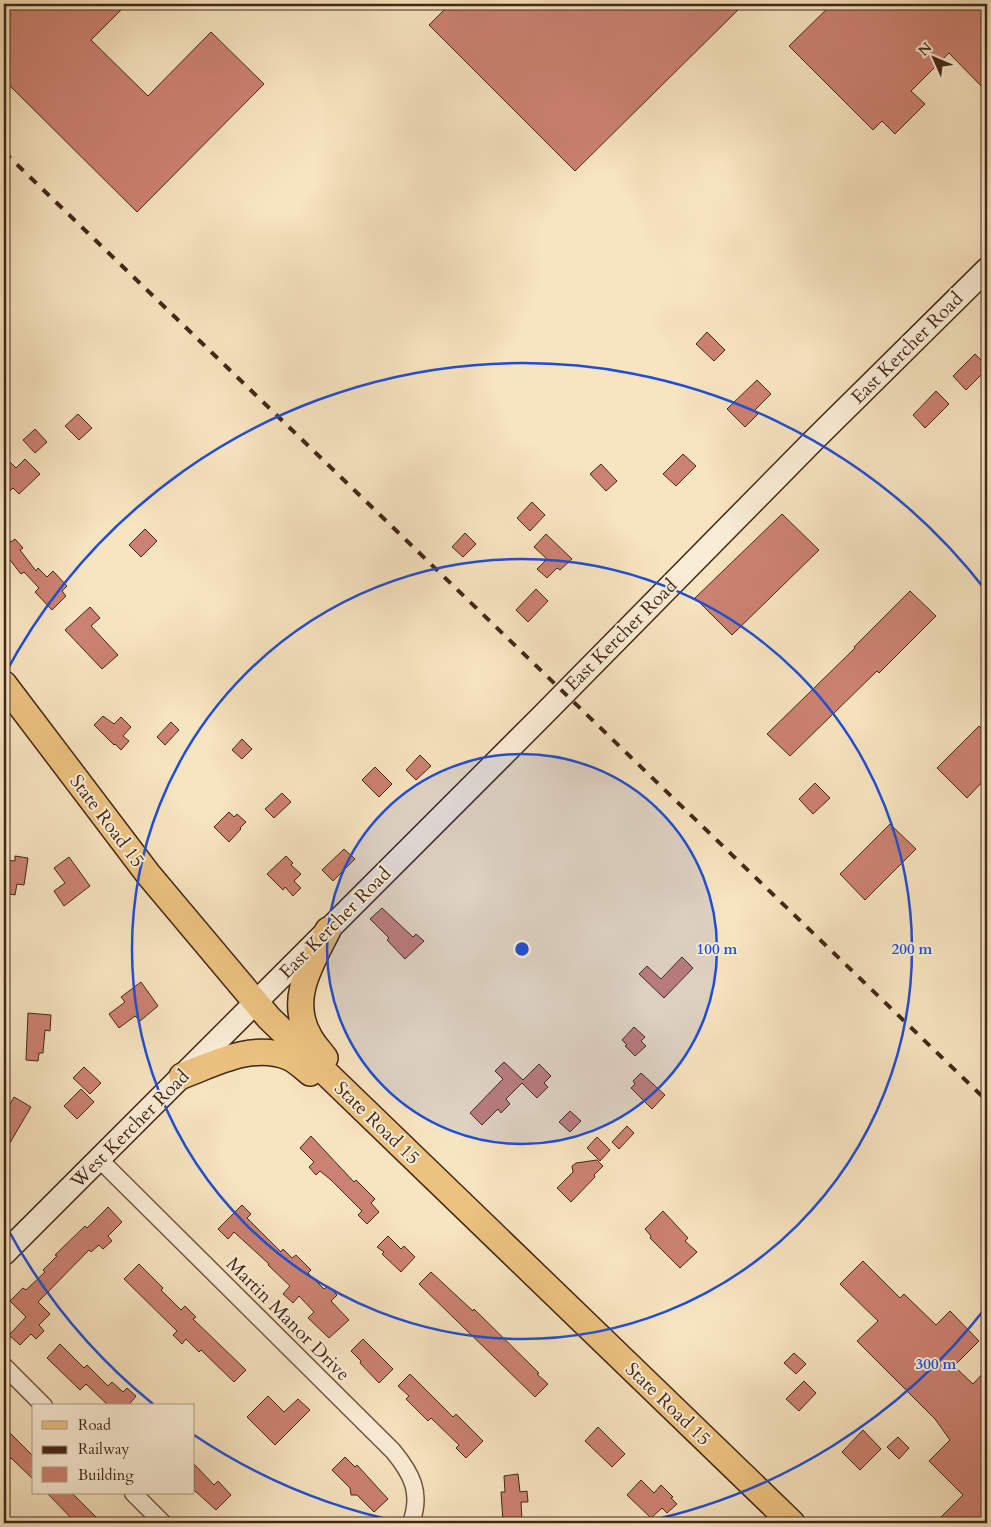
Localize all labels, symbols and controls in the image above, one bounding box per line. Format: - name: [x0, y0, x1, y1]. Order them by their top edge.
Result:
- north arrow: [908, 32, 958, 82]
- text: N: [914, 38, 936, 60]
- street label: East Kercher Road: [845, 286, 969, 410]
- street label: East Kercher Road: [559, 573, 683, 697]
- street label: State Road 15: [64, 769, 150, 873]
- street label: East Kercher Road: [273, 861, 397, 985]
- text: 100 m: [697, 939, 738, 959]
- text: 200 m: [892, 939, 933, 959]
- centre of rings: [513, 940, 531, 958]
- street label: West Kercher Road: [64, 1064, 195, 1195]
- street label: State Road 15: [328, 1076, 426, 1170]
- street label: Martin Manor Drive: [220, 1251, 356, 1387]
- text: 300 m: [916, 1354, 957, 1374]
- street label: State Road 15: [619, 1357, 717, 1451]
- legend: [32, 1404, 195, 1494]
- text: Road: [78, 1415, 111, 1435]
- text: Railway: [78, 1439, 129, 1459]
- text: Building: [78, 1465, 134, 1485]

